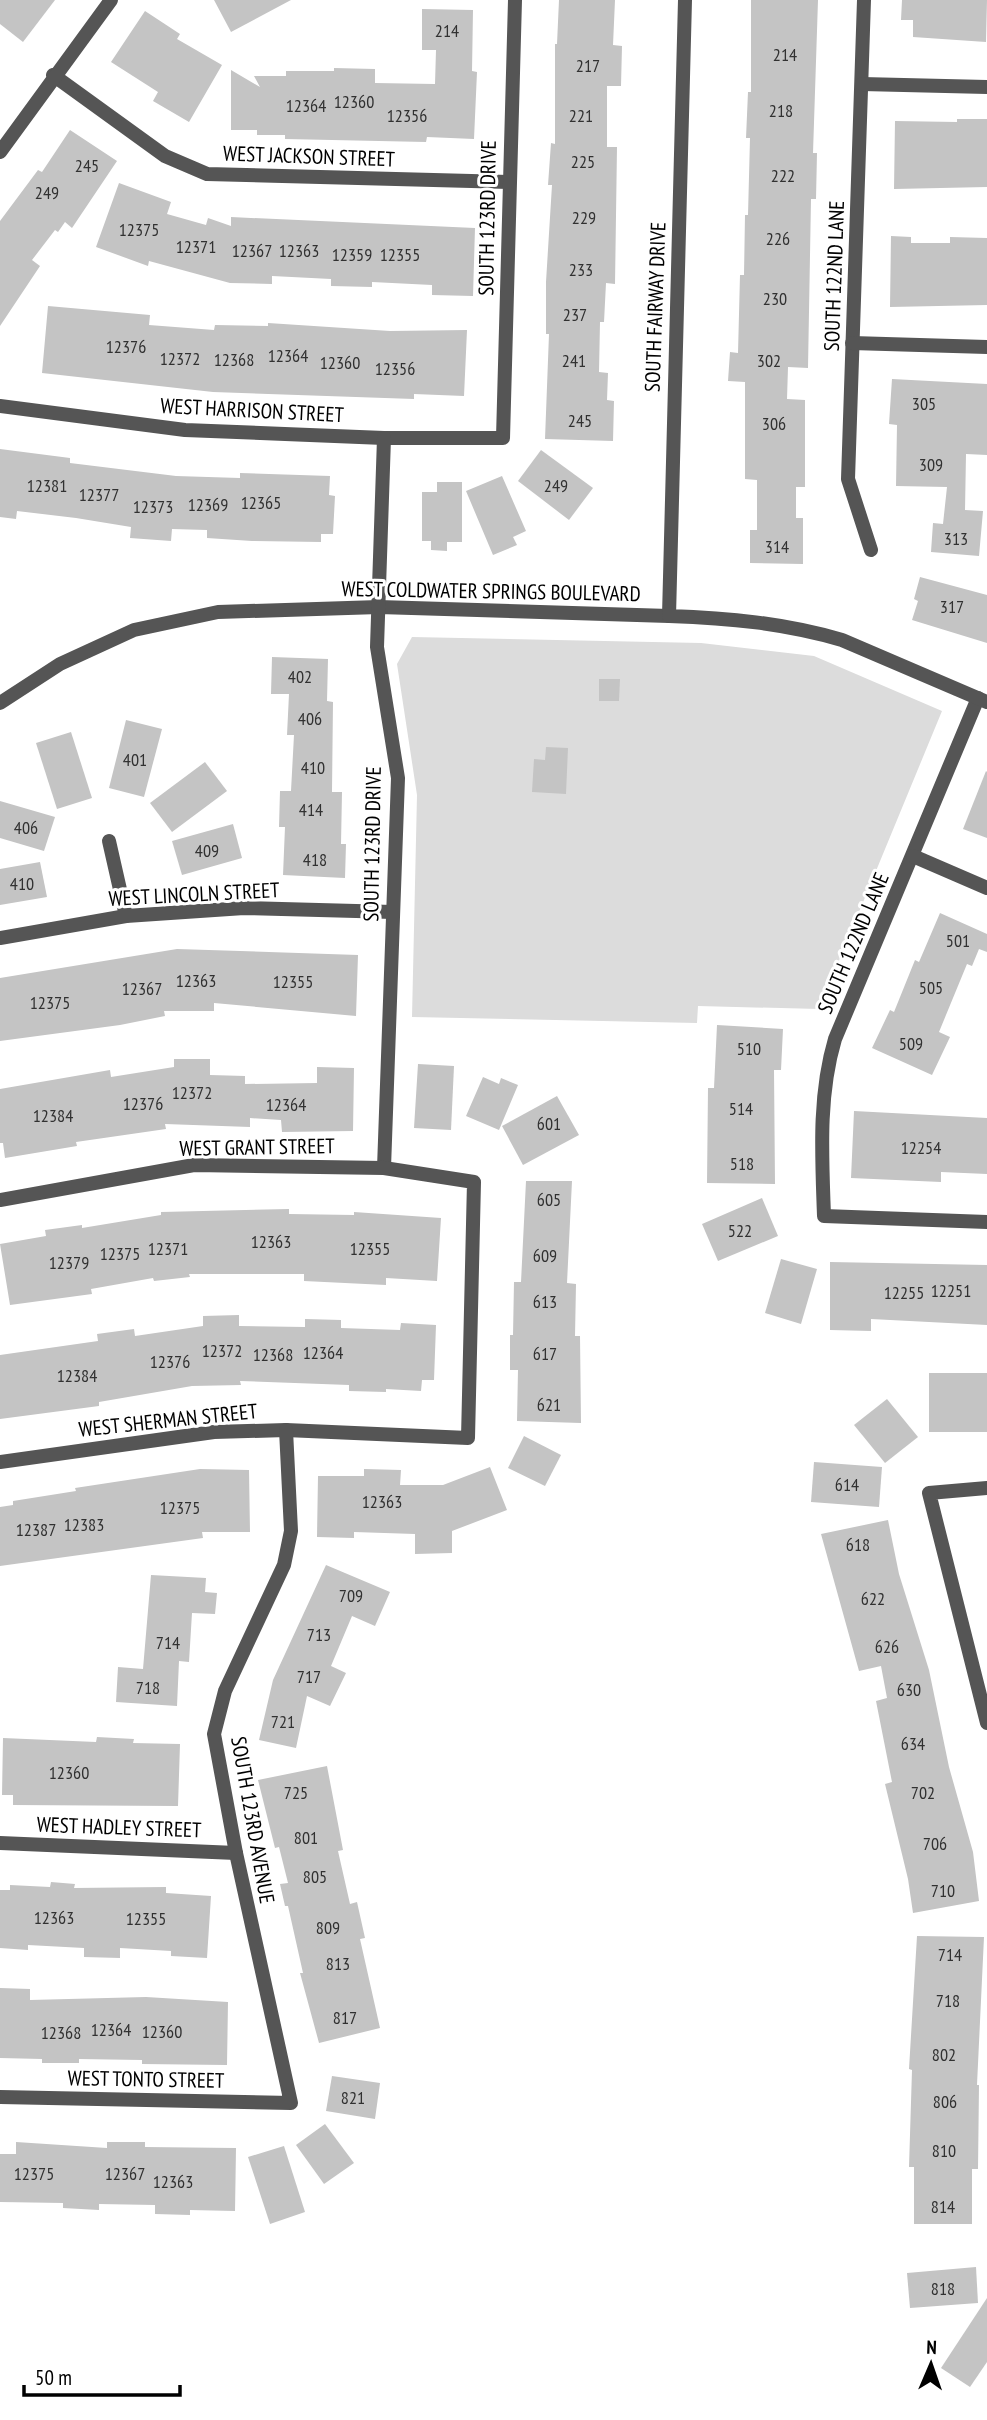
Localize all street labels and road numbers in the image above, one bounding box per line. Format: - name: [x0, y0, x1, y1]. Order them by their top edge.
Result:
- street label: WEST JACKSON STREET: [223, 140, 396, 173]
- street label: SOUTH 123RD DRIVE: [472, 140, 502, 296]
- street label: SOUTH 122ND LANE: [818, 200, 850, 352]
- street label: SOUTH FAIRWAY DRIVE: [639, 222, 671, 392]
- street label: WEST HARRISON STREET: [160, 392, 345, 428]
- street label: WEST COLDWATER SPRINGS BOULEVARD: [341, 575, 641, 607]
- street label: SOUTH 123RD DRIVE: [357, 766, 387, 922]
- street label: SOUTH 122ND LANE: [811, 868, 895, 1018]
- street label: WEST LINCOLN STREET: [108, 876, 281, 912]
- street label: WEST GRANT STREET: [179, 1132, 336, 1162]
- street label: WEST SHERMAN STREET: [77, 1397, 259, 1443]
- street label: SOUTH 123RD AVENUE: [225, 1734, 281, 1906]
- street label: WEST HADLEY STREET: [36, 1811, 202, 1843]
- street label: WEST TONTO STREET: [67, 2064, 225, 2094]

